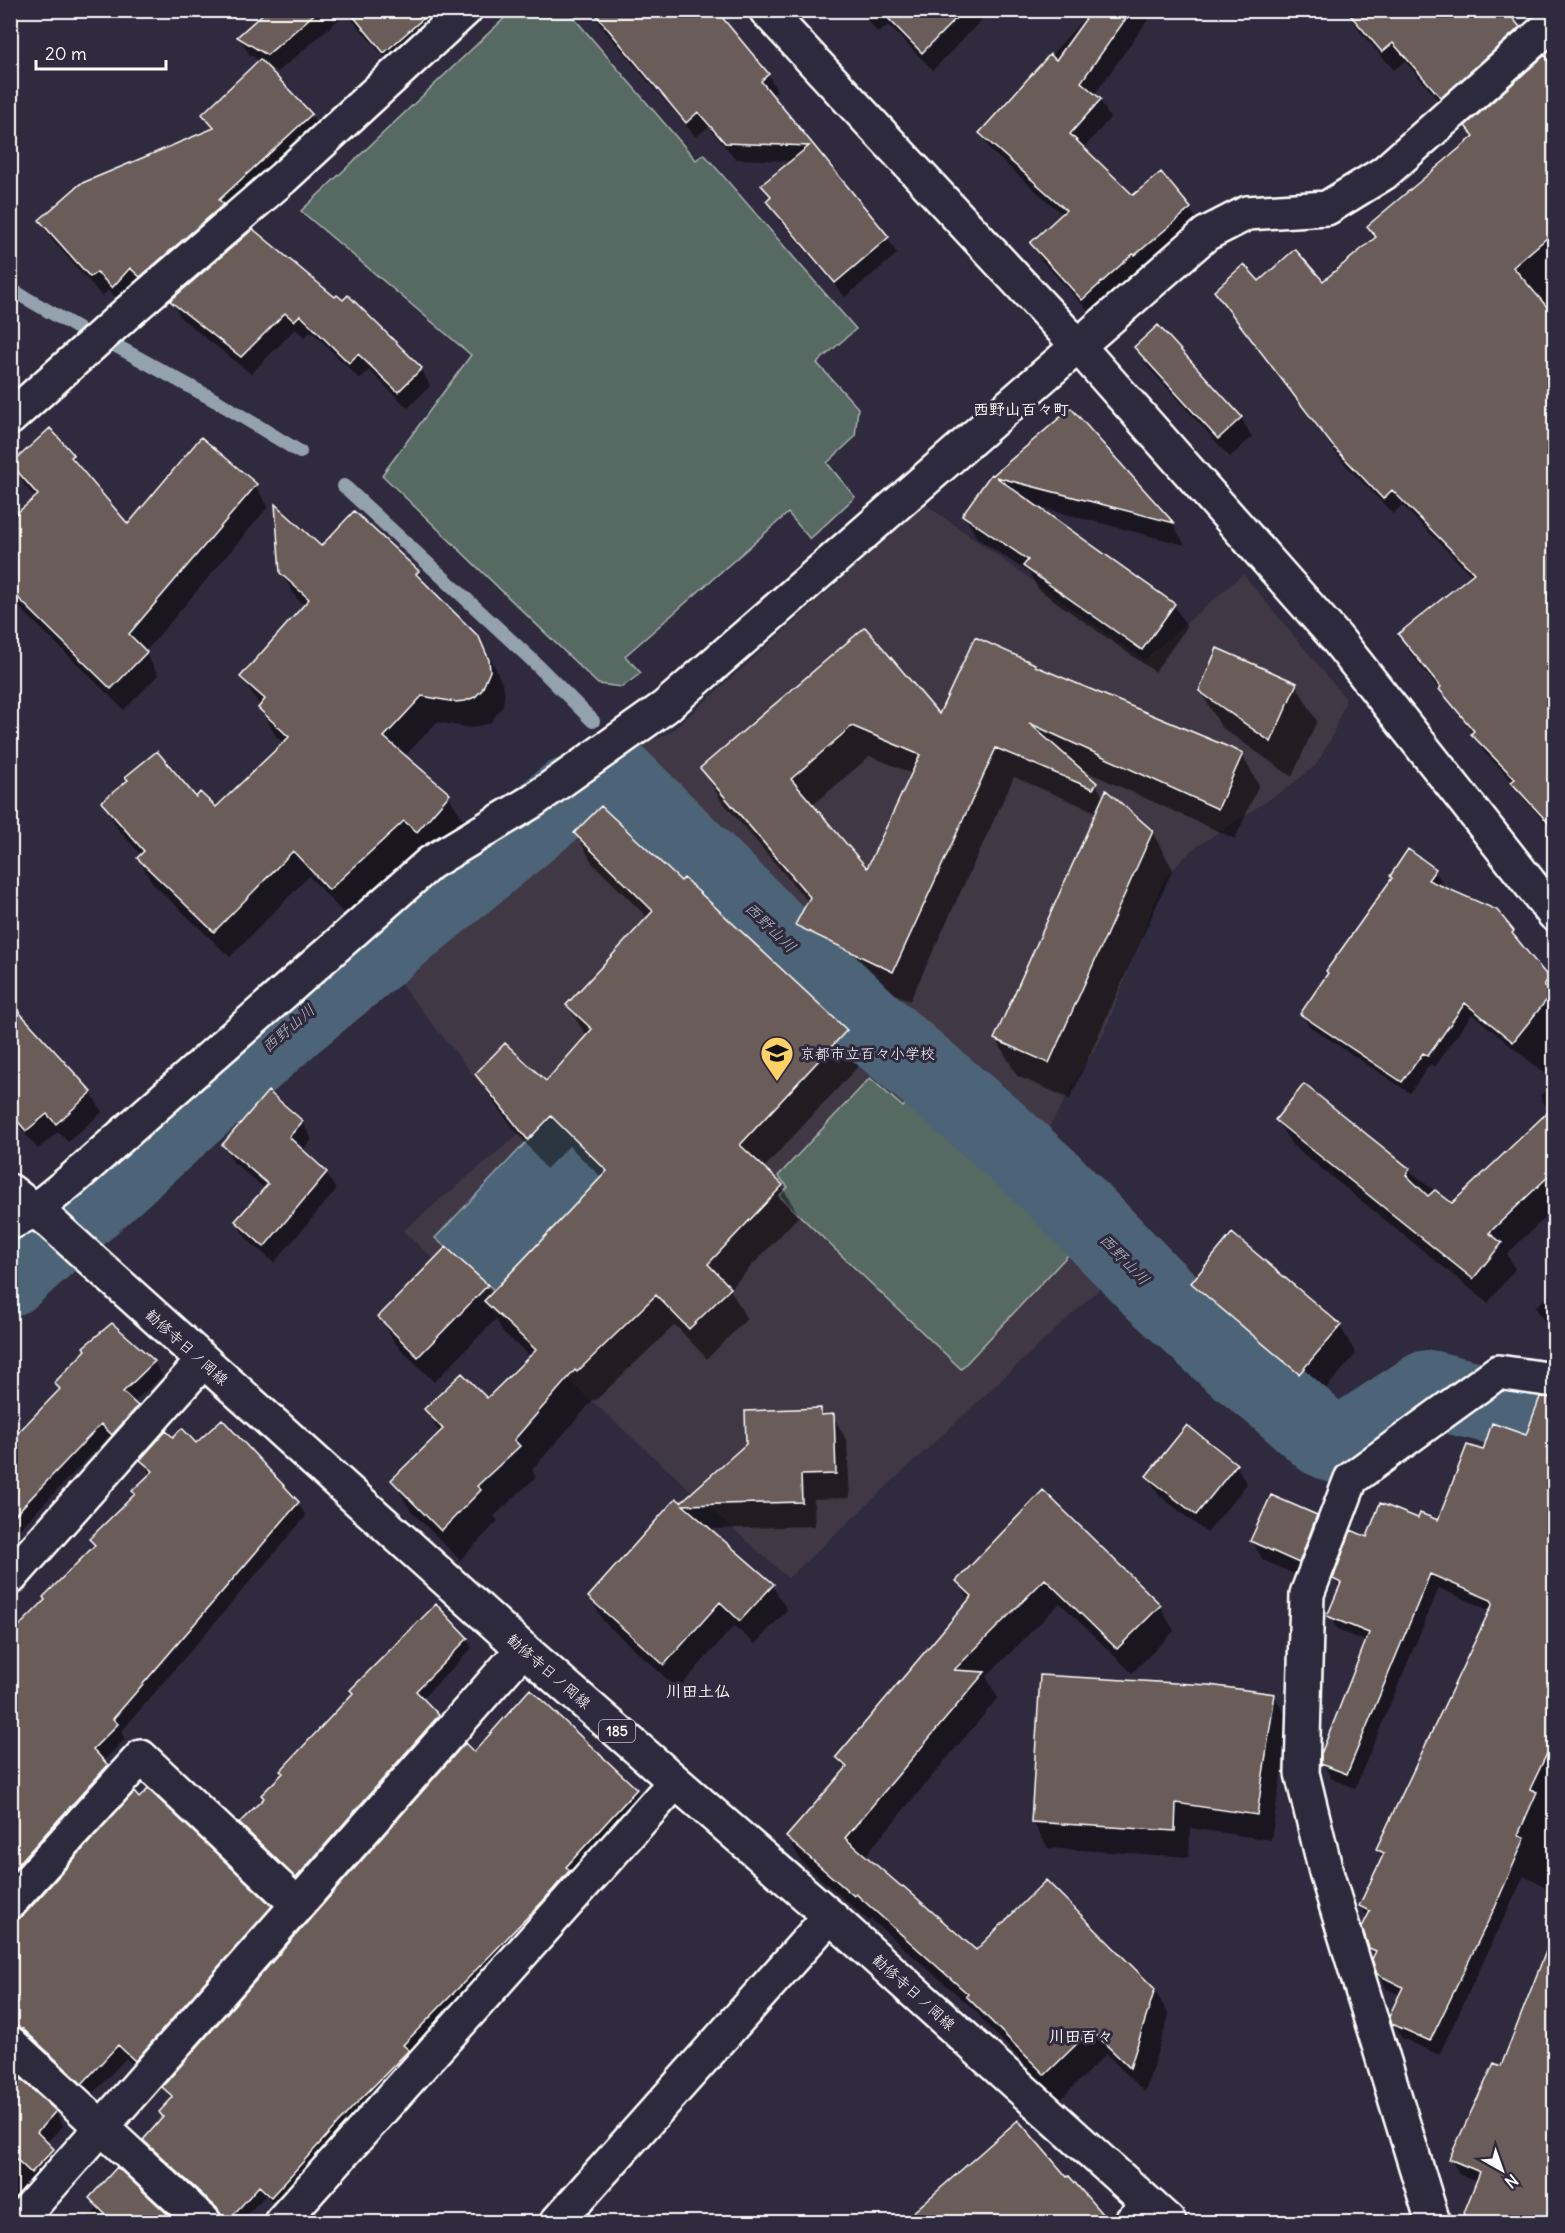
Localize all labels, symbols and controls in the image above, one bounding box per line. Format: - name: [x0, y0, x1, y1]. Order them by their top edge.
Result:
- scale bar: [36, 33, 166, 71]
- text: 20 m: [45, 42, 87, 65]
- district label: 西野山百々町: [973, 399, 1069, 419]
- water label: 西野山川: [741, 898, 801, 956]
- water label: 西野山川: [257, 999, 319, 1057]
- school or university icon: 京都市立百々小学校: [759, 1035, 795, 1082]
- place label: 京都市立百々小学校: [800, 1044, 935, 1063]
- water label: 西野山川: [1096, 1229, 1154, 1289]
- street label: 勧修寺日ノ岡線: [142, 1305, 232, 1389]
- street label: 勧修寺日ノ岡線: [503, 1629, 595, 1713]
- district label: 川田土仏: [666, 1681, 730, 1701]
- road number: 185: [599, 1720, 635, 1742]
- street label: 勧修寺日ノ岡線: [869, 1950, 959, 2034]
- district label: 川田百々: [1049, 2026, 1113, 2046]
- north arrow: [1472, 2140, 1532, 2200]
- text: N: [1501, 2170, 1522, 2193]

